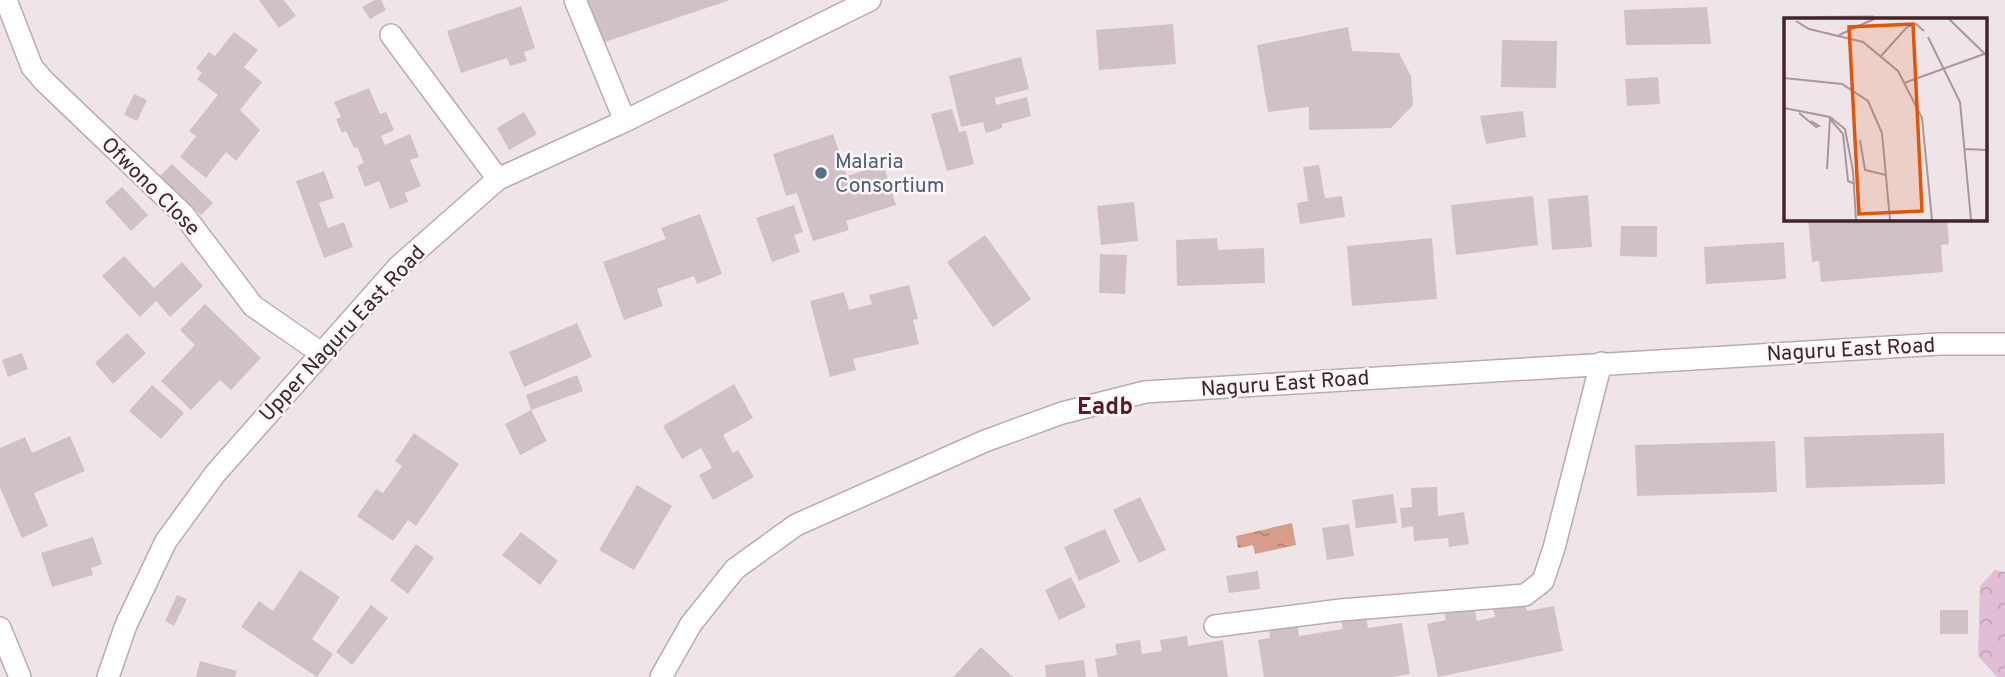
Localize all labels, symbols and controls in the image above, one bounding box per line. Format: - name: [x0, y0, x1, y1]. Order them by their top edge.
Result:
- inset map: [1784, 18, 1988, 220]
- street label: Ofwono Close: [95, 132, 205, 242]
- place label: Malaria Consortium: [835, 149, 944, 200]
- marker: Malaria Consortium: [813, 165, 829, 181]
- street label: Upper Naguru East Road: [254, 240, 432, 428]
- street label: Naguru East Road: [1766, 333, 1936, 368]
- street label: Naguru East Road: [1200, 365, 1370, 404]
- district label: Eadb: [1077, 393, 1133, 423]

